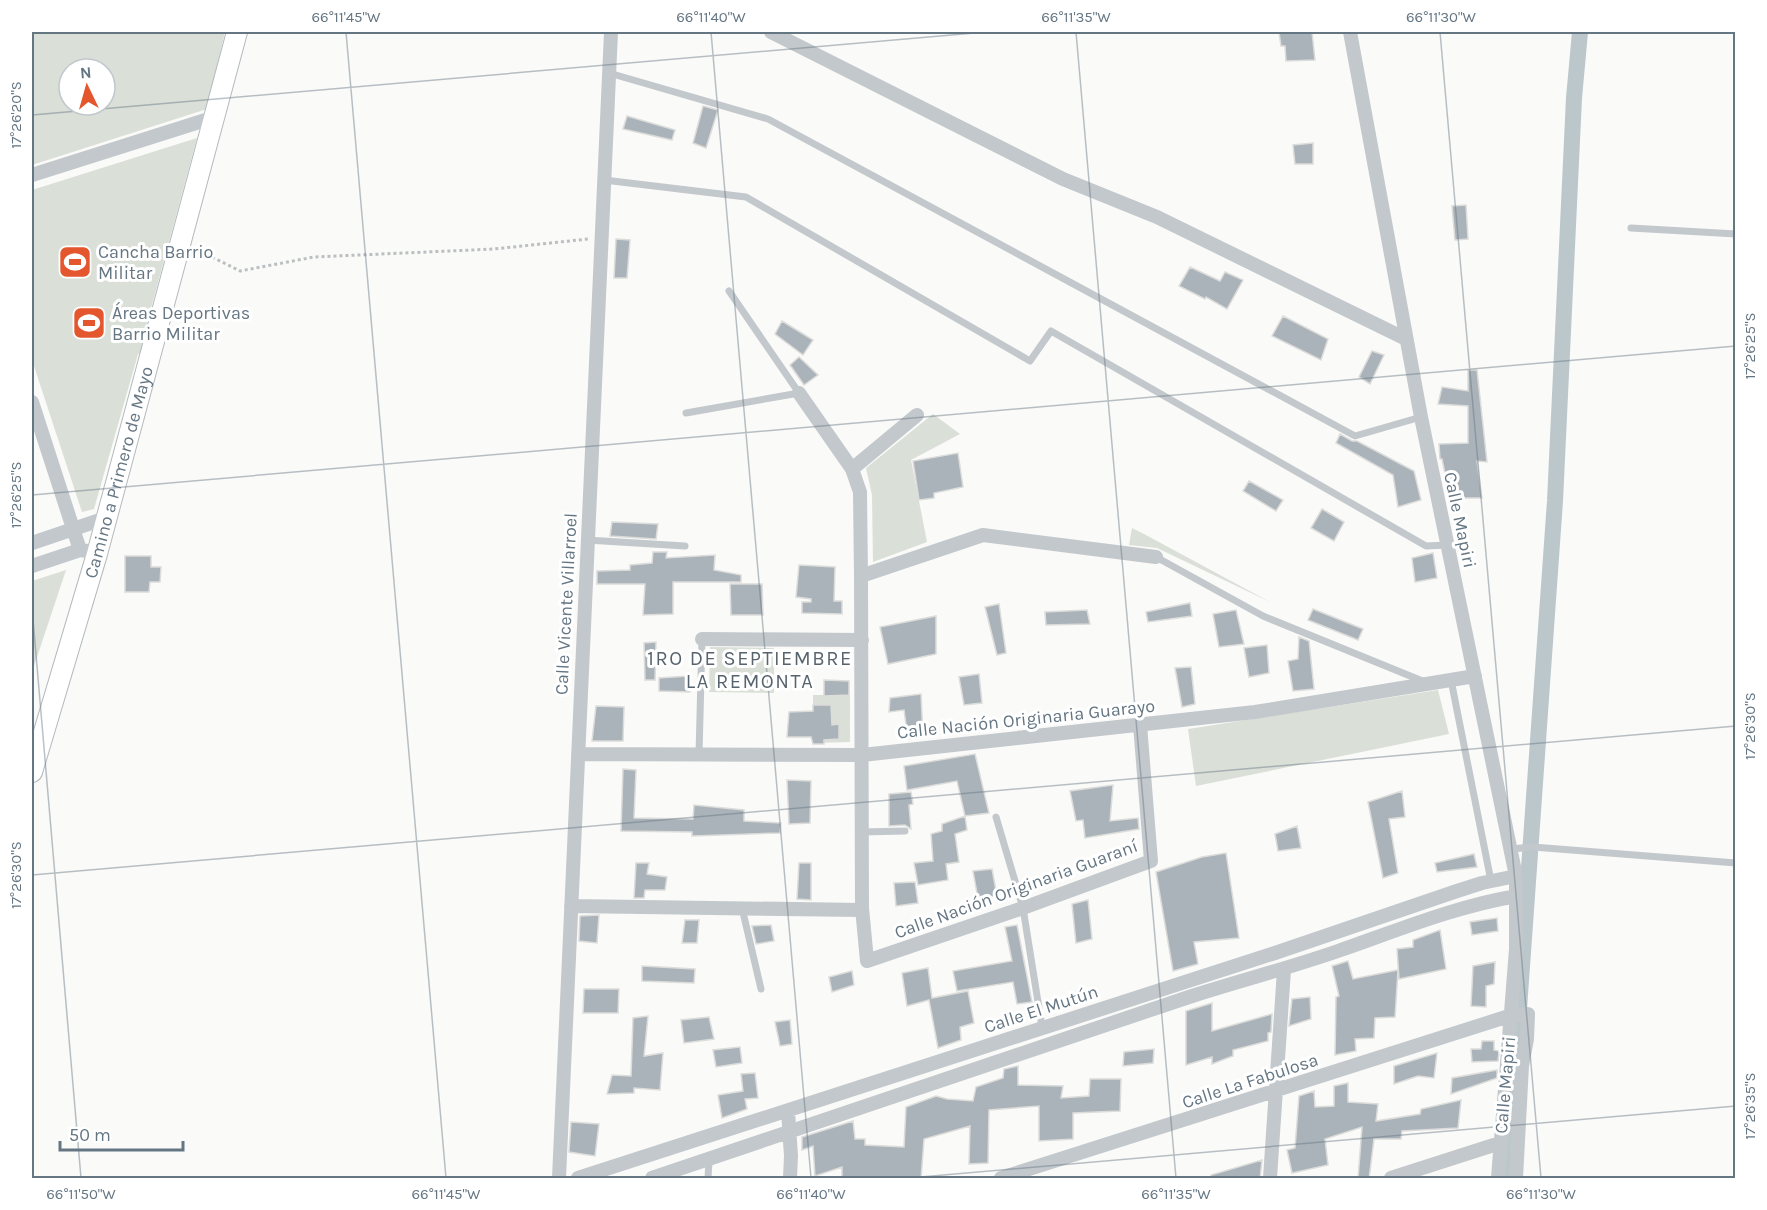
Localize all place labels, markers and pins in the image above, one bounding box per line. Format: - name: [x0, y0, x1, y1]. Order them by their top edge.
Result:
- place label: Cancha Barrio Militar: [98, 241, 213, 284]
- sports icon: Cancha Barrio Militar: [57, 244, 93, 280]
- place label: Áreas Deportivas Barrio Militar: [112, 301, 250, 345]
- sports icon: Áreas Deportivas Barrio Militar: [71, 305, 107, 341]

